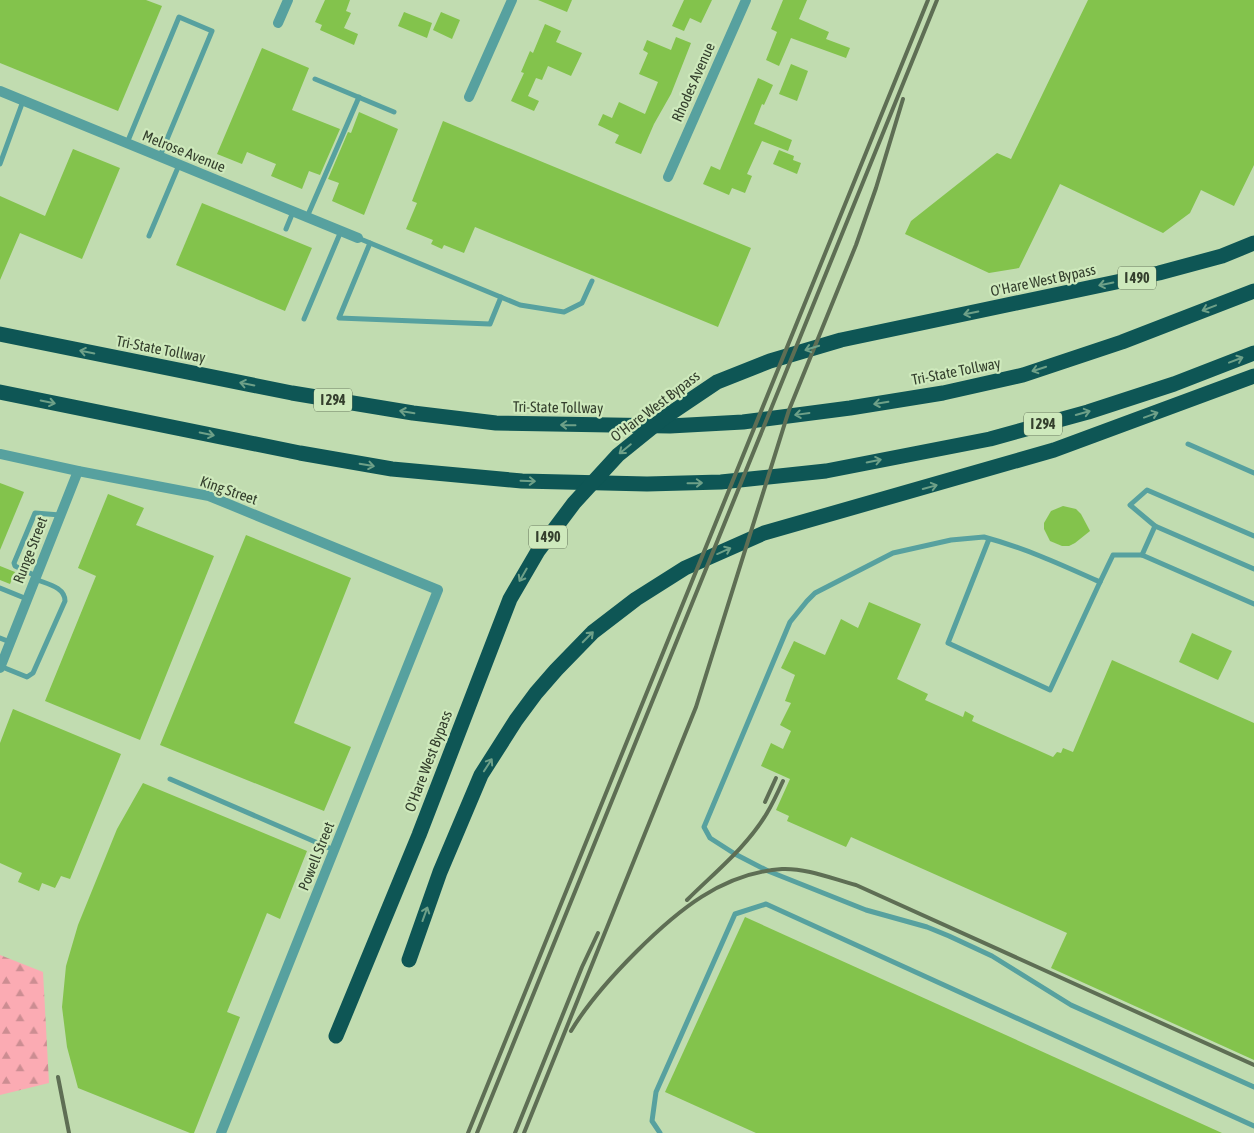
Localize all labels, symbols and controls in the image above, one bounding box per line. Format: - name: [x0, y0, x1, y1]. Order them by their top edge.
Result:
- street label: Rhodes Avenue: [668, 40, 718, 124]
- street label: Melrose Avenue: [140, 127, 228, 175]
- street label: O'Hare West Bypass: [989, 261, 1097, 299]
- road number: I 490: [1118, 266, 1156, 290]
- one-way arrow: [1099, 280, 1115, 290]
- one-way arrow: [1201, 305, 1216, 314]
- one-way arrow: [963, 309, 979, 318]
- street label: Tri-State Tollway: [115, 332, 207, 366]
- one-way arrow: [805, 344, 821, 354]
- one-way arrow: [80, 347, 96, 356]
- street label: Tri-State Tollway: [910, 354, 1002, 388]
- one-way arrow: [1228, 355, 1243, 364]
- one-way arrow: [1032, 365, 1048, 375]
- street label: O'Hare West Bypass: [607, 367, 703, 445]
- one-way arrow: [239, 379, 255, 388]
- road number: I 294: [314, 388, 352, 412]
- one-way arrow: [39, 398, 55, 407]
- street label: Tri-State Tollway: [513, 398, 603, 416]
- one-way arrow: [873, 398, 889, 408]
- one-way arrow: [399, 407, 415, 417]
- one-way arrow: [1074, 408, 1090, 418]
- one-way arrow: [794, 409, 810, 419]
- one-way arrow: [1143, 410, 1158, 419]
- road number: I 294: [1024, 412, 1062, 436]
- one-way arrow: [561, 420, 577, 430]
- one-way arrow: [199, 430, 215, 440]
- one-way arrow: [619, 444, 632, 455]
- one-way arrow: [865, 456, 881, 466]
- one-way arrow: [358, 460, 374, 470]
- street label: King Street: [198, 472, 260, 508]
- one-way arrow: [520, 476, 536, 486]
- one-way arrow: [687, 478, 703, 487]
- one-way arrow: [921, 481, 937, 491]
- street label: Runge Street: [10, 514, 50, 586]
- road number: I 490: [529, 526, 567, 548]
- one-way arrow: [716, 545, 731, 555]
- one-way arrow: [518, 568, 528, 582]
- one-way arrow: [582, 631, 594, 644]
- street label: O'Hare West Bypass: [401, 708, 455, 814]
- one-way arrow: [483, 758, 493, 772]
- street label: Powell Street: [295, 819, 337, 893]
- one-way arrow: [421, 907, 430, 923]

